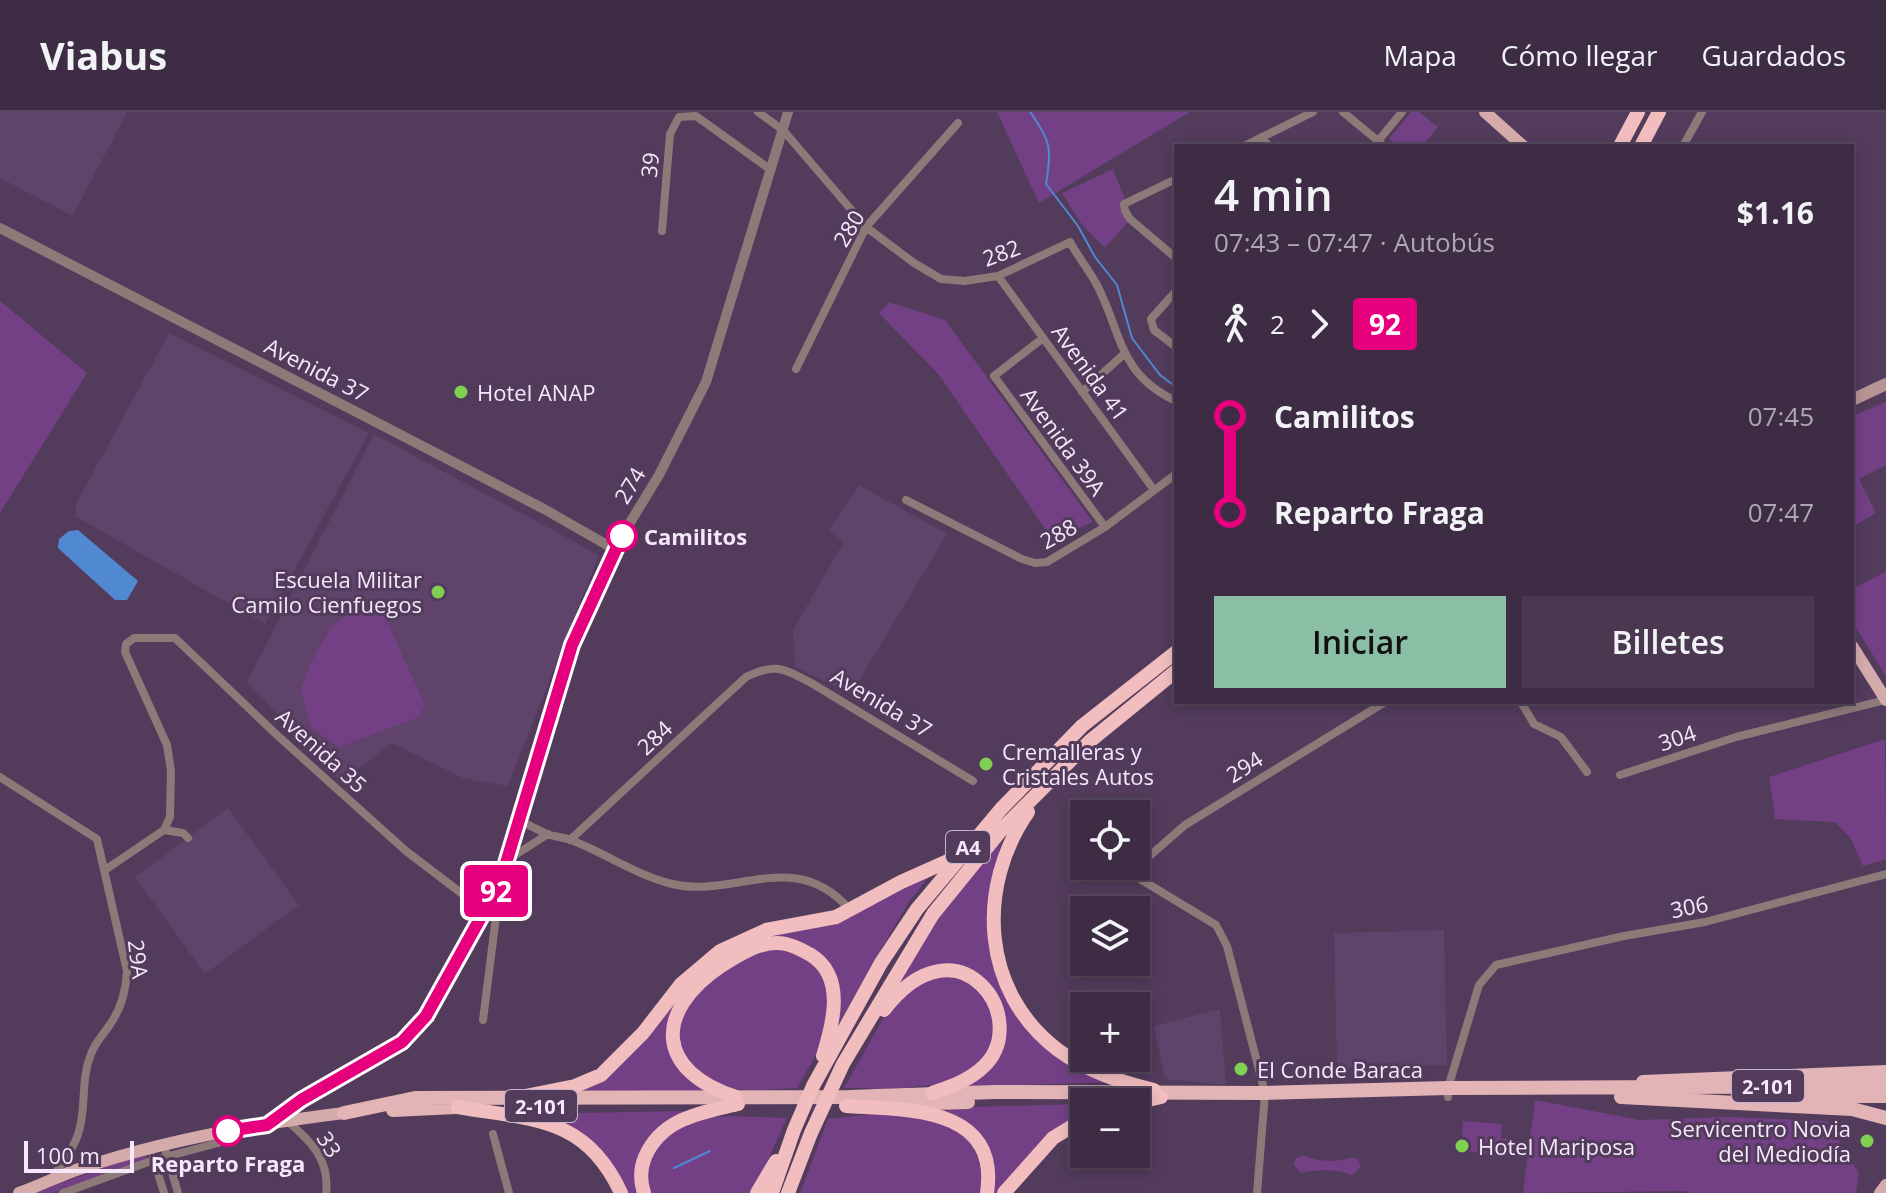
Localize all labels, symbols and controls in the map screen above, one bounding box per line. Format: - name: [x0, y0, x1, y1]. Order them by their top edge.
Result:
- text: Viabus: [40, 29, 167, 81]
- text: Mapa: [1383, 36, 1457, 74]
- text: Cómo llegar: [1501, 36, 1657, 74]
- text: Guardados: [1701, 36, 1846, 74]
- street label: 39: [633, 151, 665, 179]
- text: 4 min: [1214, 164, 1333, 224]
- text: $1.16: [1737, 192, 1814, 233]
- street label: 280: [825, 204, 871, 252]
- text: 07:43 – 07:47 · Autobús: [1214, 224, 1495, 260]
- street label: 282: [978, 231, 1024, 273]
- icon: walk: [1214, 302, 1258, 346]
- icon: forward: [1297, 302, 1341, 346]
- text: 92: [1369, 305, 1401, 343]
- text: 2: [1270, 306, 1285, 342]
- street label: Avenida 41: [1046, 318, 1136, 426]
- street label: Avenida 37: [260, 330, 374, 408]
- place label: Hotel ANAP: [477, 377, 596, 407]
- street label: Avenida 39A: [1015, 381, 1113, 501]
- marker: Hotel ANAP: [452, 383, 470, 401]
- text: Camilitos: [1274, 396, 1415, 437]
- text: 07:45: [1748, 398, 1814, 434]
- street label: 274: [606, 461, 652, 509]
- text: Reparto Fraga: [1274, 492, 1485, 533]
- text: 07:47: [1748, 494, 1814, 530]
- street label: 288: [1034, 511, 1082, 555]
- marker: Camilitos: [607, 521, 637, 551]
- place label: Camilitos: [644, 521, 747, 551]
- place label: Escuela Militar Camilo Cienfuegos: [231, 564, 422, 619]
- marker: Escuela Militar Camilo Cienfuegos: [429, 583, 447, 601]
- button: Iniciar: [1214, 596, 1506, 688]
- button: Billetes: [1522, 596, 1814, 688]
- street label: Avenida 37: [826, 660, 938, 744]
- street label: Avenida 35: [270, 701, 374, 799]
- street label: 284: [630, 713, 678, 761]
- street label: 304: [1654, 717, 1700, 757]
- place label: Cremalleras y Cristales Autos: [1002, 736, 1154, 791]
- street label: 294: [1220, 743, 1268, 789]
- marker: Cremalleras y Cristales Autos: [977, 755, 995, 773]
- map controls: [1070, 800, 1150, 1168]
- button: locate: [1070, 800, 1150, 880]
- road number: A4: [946, 831, 990, 863]
- line badge: 92: [460, 865, 532, 917]
- text: 92: [480, 872, 512, 910]
- street label: 306: [1668, 888, 1710, 924]
- button: layers: [1070, 896, 1150, 976]
- street label: 29A: [122, 938, 156, 980]
- button: +: [1070, 992, 1150, 1072]
- place label: El Conde Baraca: [1257, 1054, 1423, 1084]
- marker: El Conde Baraca: [1232, 1060, 1250, 1078]
- road number: 2-101: [1732, 1070, 1804, 1102]
- button: −: [1070, 1088, 1150, 1168]
- road number: 2-101: [505, 1090, 577, 1122]
- place label: Servicentro Novia del Mediodía: [1670, 1113, 1851, 1168]
- marker: Reparto Fraga: [213, 1116, 243, 1146]
- street label: 33: [311, 1125, 349, 1163]
- place label: Hotel Mariposa: [1478, 1131, 1635, 1161]
- marker: Servicentro Novia del Mediodía: [1858, 1132, 1876, 1150]
- scale bar: [24, 1137, 134, 1173]
- marker: Hotel Mariposa: [1453, 1137, 1471, 1155]
- text: 100 m: [36, 1140, 100, 1170]
- place label: Reparto Fraga: [151, 1148, 305, 1178]

